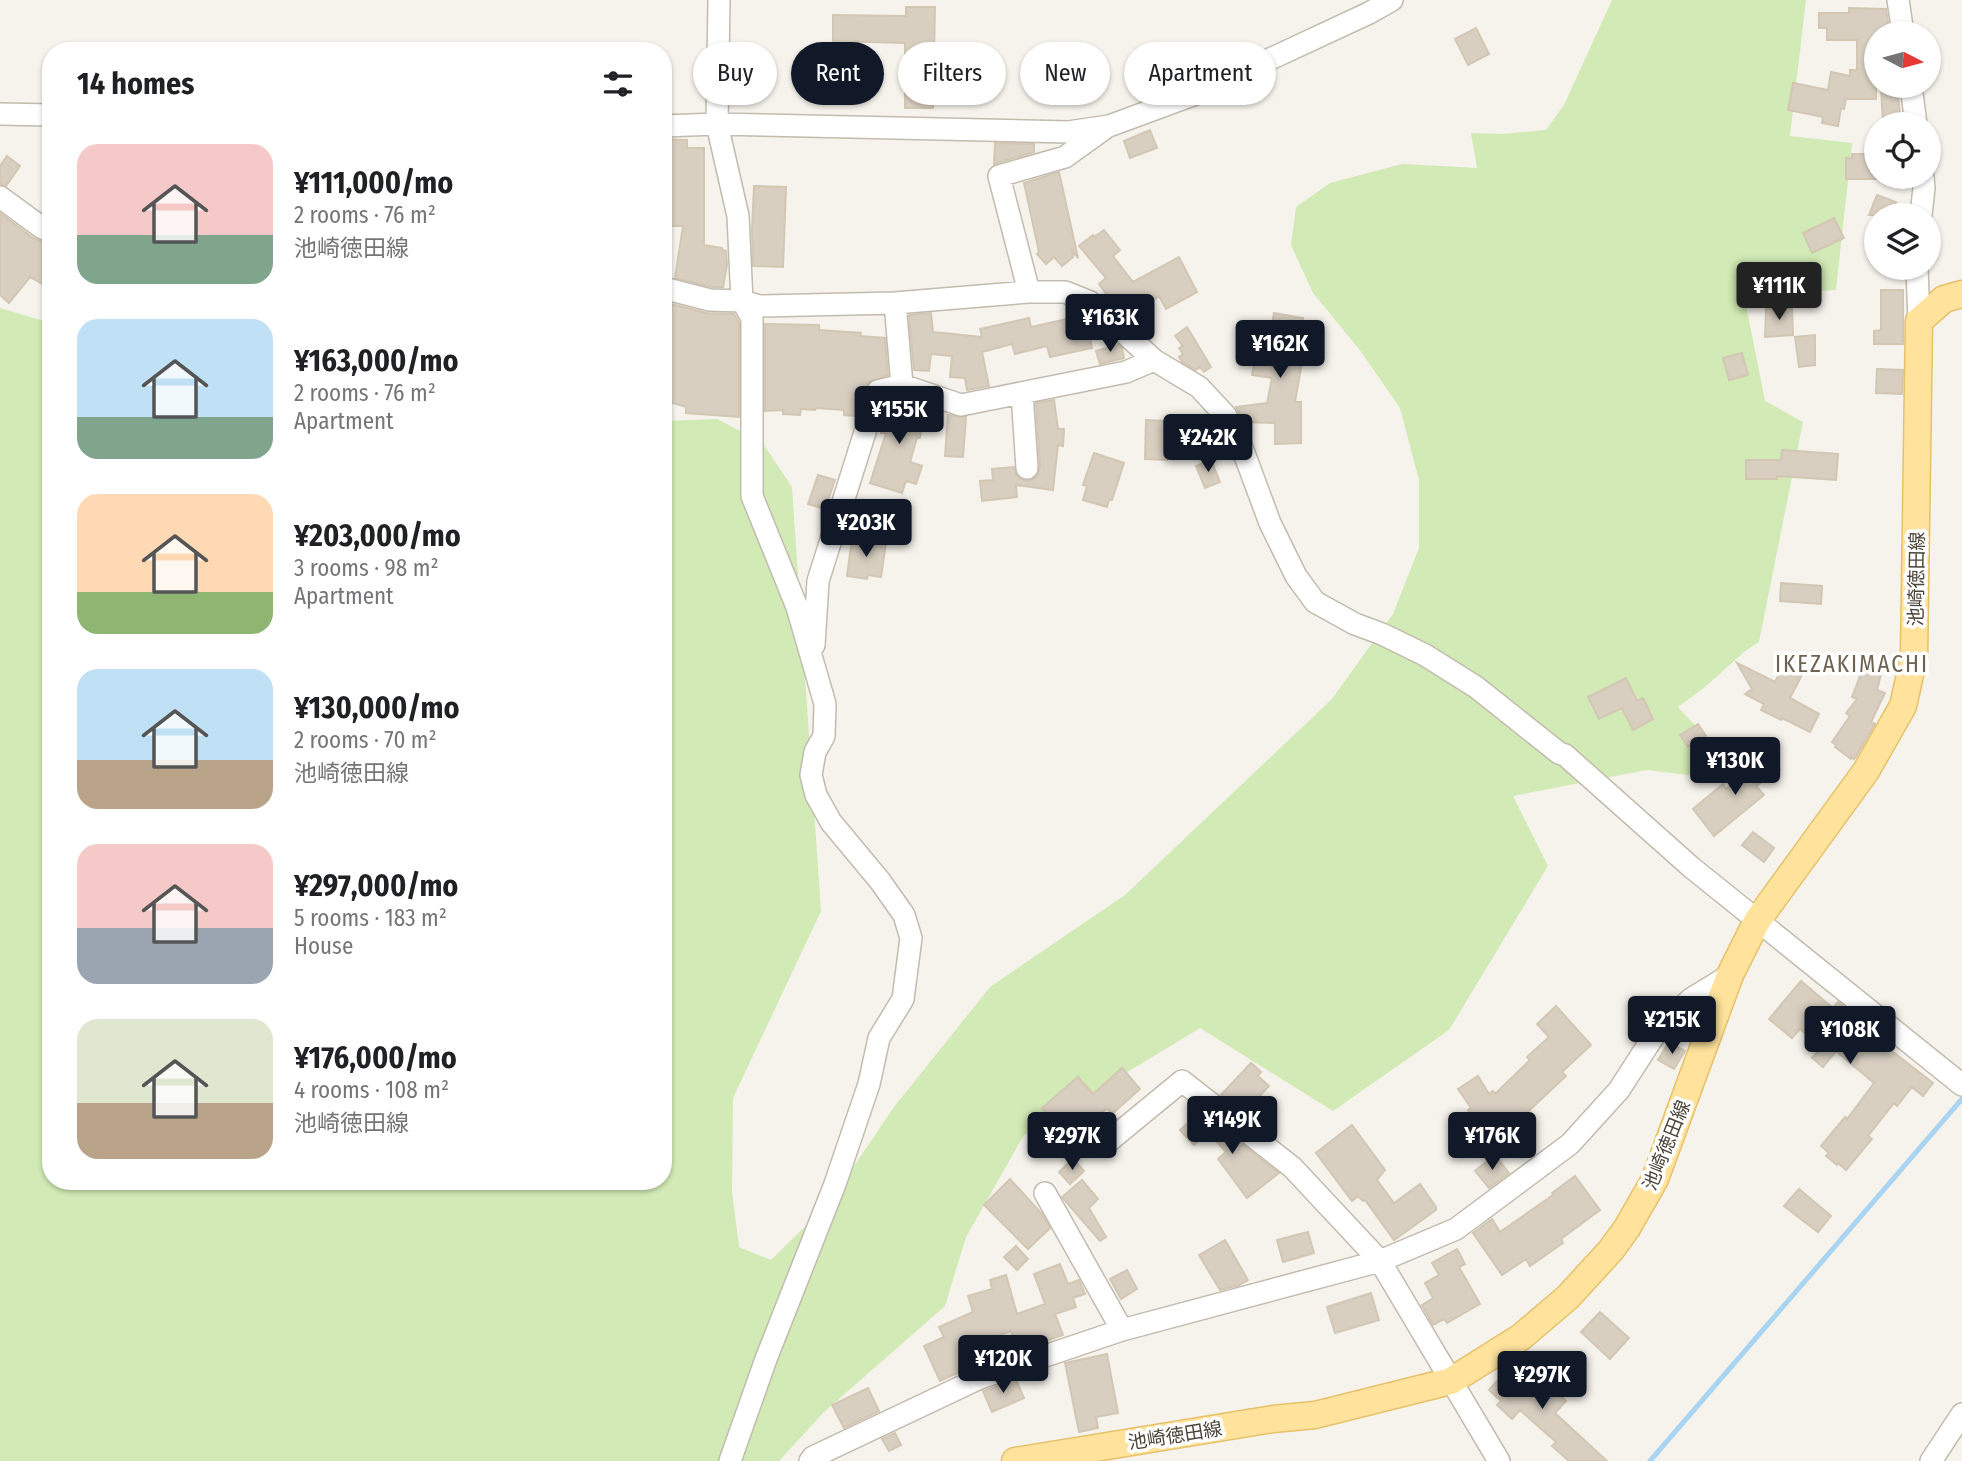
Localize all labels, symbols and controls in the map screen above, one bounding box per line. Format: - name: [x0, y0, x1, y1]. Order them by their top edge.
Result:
- north arrow: [1864, 21, 1941, 98]
- map controls: [1864, 21, 1941, 280]
- chip: Buy: [693, 42, 777, 105]
- chip: Rent: [791, 42, 884, 105]
- chip: Filters: [898, 42, 1006, 105]
- chip: New: [1020, 42, 1110, 105]
- chip: Apartment: [1124, 42, 1276, 105]
- icon: filters: [599, 65, 637, 103]
- text: 14 homes: [77, 66, 194, 102]
- button: locate: [1864, 112, 1941, 189]
- text: ¥111,000/mo: [294, 165, 453, 201]
- icon: home: [133, 172, 217, 256]
- text: 2 rooms · 76 m²: [294, 201, 436, 229]
- button: layers: [1864, 203, 1941, 280]
- text: 池崎徳田線: [294, 234, 409, 262]
- pin: ¥111K: [1730, 262, 1828, 322]
- text: ¥111K: [1753, 271, 1805, 299]
- pin: ¥163K: [1061, 294, 1159, 354]
- text: ¥163K: [1081, 303, 1139, 331]
- pin: ¥162K: [1231, 320, 1329, 380]
- text: ¥162K: [1252, 329, 1308, 357]
- text: ¥163,000/mo: [294, 343, 459, 379]
- icon: home: [133, 347, 217, 431]
- text: 2 rooms · 76 m²: [294, 379, 436, 407]
- pin: ¥155K: [850, 386, 948, 446]
- text: ¥155K: [871, 395, 927, 423]
- text: Apartment: [294, 407, 394, 435]
- pin: ¥242K: [1159, 414, 1257, 474]
- text: ¥242K: [1179, 423, 1237, 451]
- pin: ¥203K: [817, 500, 915, 559]
- text: ¥203K: [837, 508, 895, 536]
- text: ¥203,000/mo: [294, 518, 461, 554]
- icon: home: [133, 522, 217, 606]
- street label: 池崎徳田線: [1904, 531, 1929, 627]
- text: 3 rooms · 98 m²: [294, 554, 439, 582]
- text: Apartment: [294, 582, 394, 610]
- district label: IKEZAKIMACHI: [1775, 650, 1929, 678]
- text: ¥130,000/mo: [294, 690, 459, 726]
- icon: home: [133, 697, 217, 781]
- text: 2 rooms · 70 m²: [294, 726, 437, 754]
- pin: ¥130K: [1686, 738, 1784, 797]
- text: ¥130K: [1706, 746, 1764, 774]
- text: 池崎徳田線: [294, 759, 409, 787]
- text: ¥297,000/mo: [294, 868, 458, 904]
- icon: home: [133, 872, 217, 956]
- text: 5 rooms · 183 m²: [294, 904, 447, 932]
- text: House: [294, 932, 353, 960]
- pin: ¥215K: [1623, 996, 1721, 1056]
- text: ¥215K: [1644, 1005, 1700, 1033]
- pin: ¥108K: [1801, 1006, 1899, 1066]
- text: ¥108K: [1821, 1015, 1880, 1043]
- text: ¥176,000/mo: [294, 1040, 457, 1076]
- icon: home: [133, 1047, 217, 1131]
- text: 4 rooms · 108 m²: [294, 1076, 449, 1104]
- pin: ¥149K: [1183, 1096, 1281, 1156]
- street label: 池崎徳田線: [1638, 1097, 1695, 1194]
- text: ¥149K: [1203, 1105, 1261, 1133]
- text: 池崎徳田線: [294, 1109, 409, 1137]
- pin: ¥297K: [1023, 1112, 1121, 1172]
- pin: ¥176K: [1443, 1112, 1541, 1172]
- text: ¥297K: [1044, 1121, 1100, 1149]
- text: ¥176K: [1464, 1121, 1520, 1149]
- pin: ¥120K: [954, 1336, 1052, 1395]
- text: ¥120K: [974, 1344, 1032, 1372]
- pin: ¥297K: [1493, 1352, 1591, 1411]
- text: ¥297K: [1514, 1360, 1570, 1388]
- street label: 池崎徳田線: [1126, 1417, 1224, 1454]

